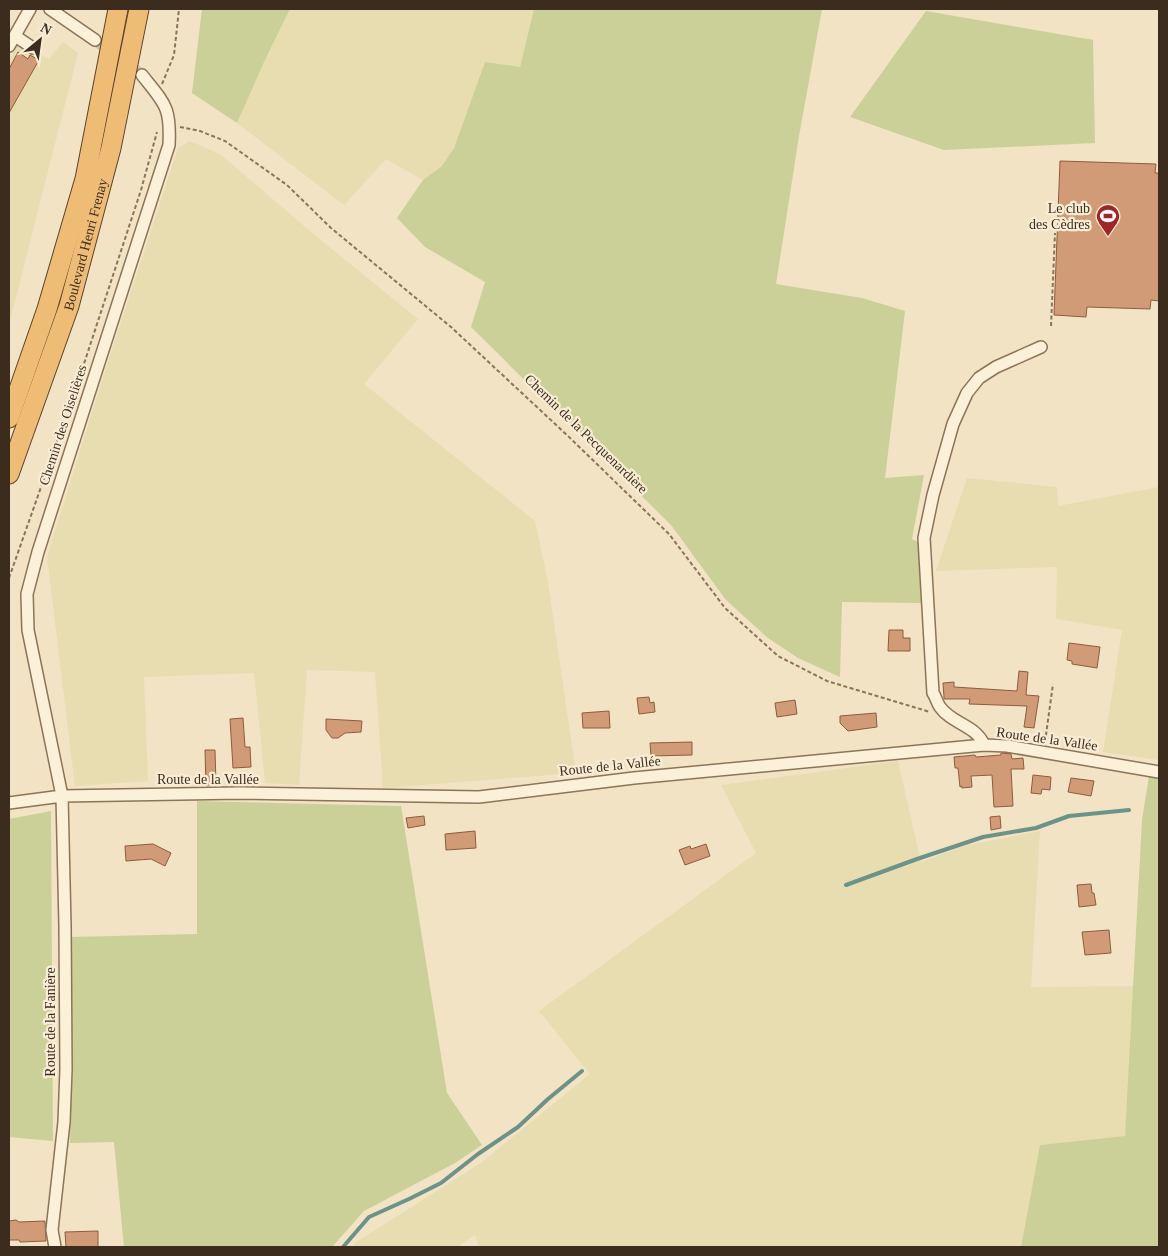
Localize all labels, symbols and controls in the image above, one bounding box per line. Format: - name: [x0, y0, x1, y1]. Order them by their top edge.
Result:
- north arrow: [15, 15, 65, 65]
- text: N: [38, 20, 54, 38]
- street label: Boulevard Henri Frenay: [61, 177, 110, 312]
- place label: Le club des Cèdres: [1029, 201, 1090, 232]
- sports icon: Le club des Cèdres: [1095, 203, 1121, 237]
- street label: Chemin des Oiselières: [36, 363, 90, 487]
- street label: Chemin de la Pecquenardière: [522, 371, 650, 497]
- street label: Route de la Vallée: [995, 724, 1099, 754]
- street label: Route de la Vallée: [558, 753, 662, 779]
- street label: Route de la Vallée: [157, 772, 259, 787]
- street label: Route de la Fanière: [43, 967, 58, 1077]

